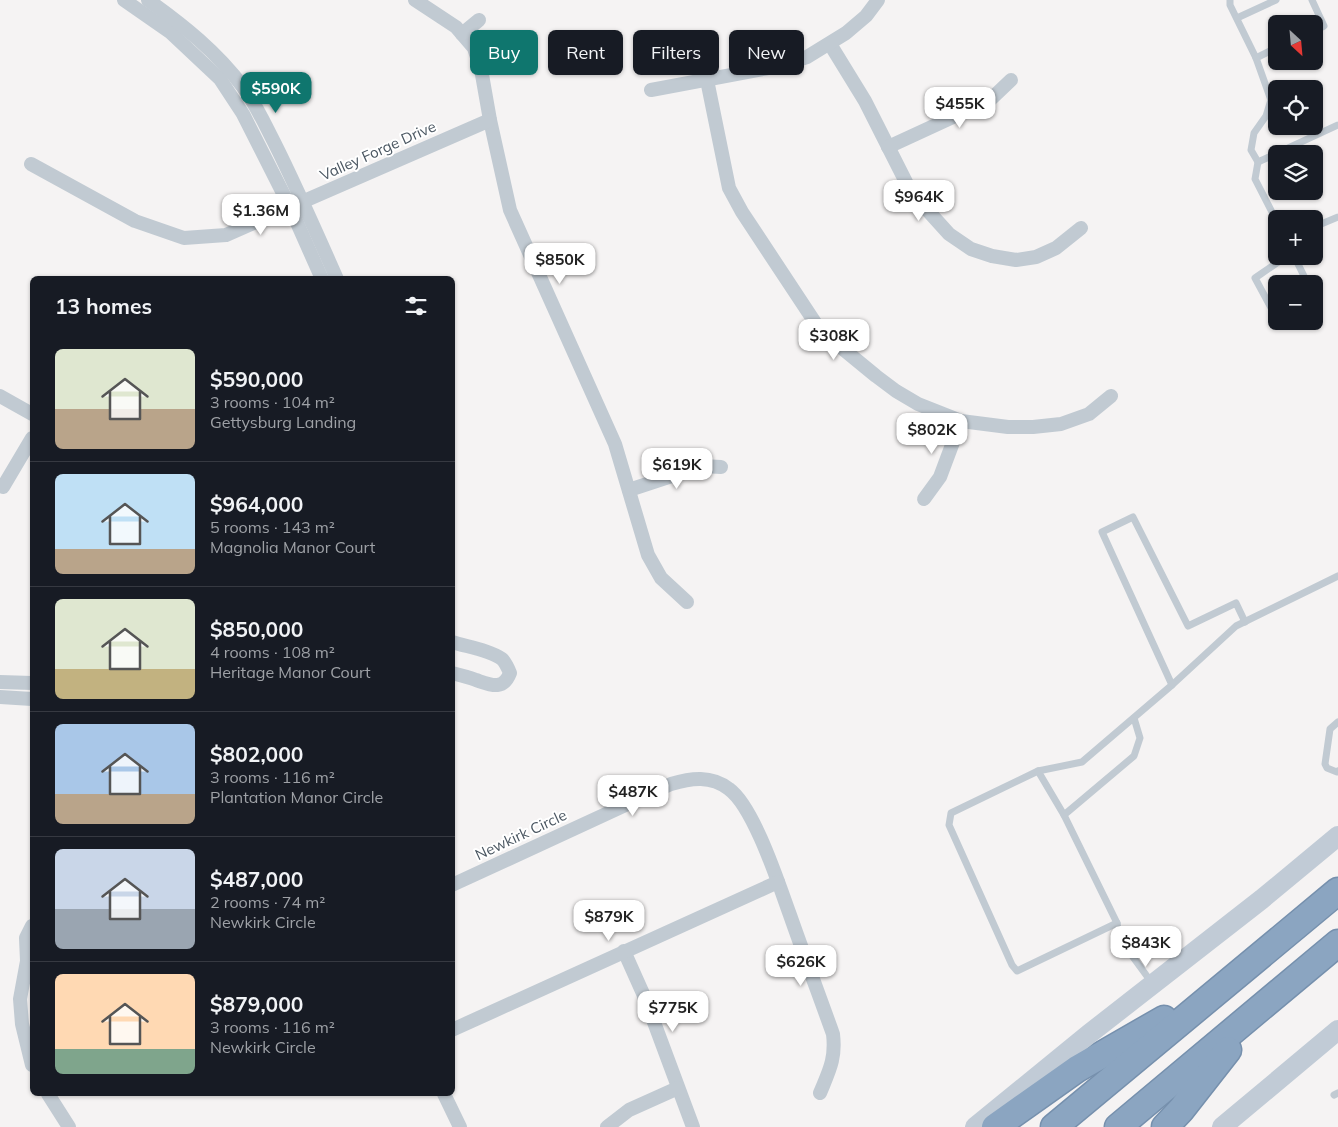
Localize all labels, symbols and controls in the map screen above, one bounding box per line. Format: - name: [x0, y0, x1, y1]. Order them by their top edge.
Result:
- north arrow: [1268, 15, 1322, 70]
- map controls: [1268, 15, 1323, 330]
- chip: Buy: [470, 30, 538, 75]
- chip: Rent: [548, 30, 623, 75]
- chip: Filters: [633, 30, 719, 75]
- chip: New: [729, 30, 804, 75]
- pin: $590K: [241, 72, 311, 114]
- text: $590K: [251, 78, 301, 98]
- button: locate: [1268, 80, 1323, 135]
- pin: $455K: [925, 86, 995, 129]
- text: $455K: [935, 93, 985, 113]
- street label: Valley Forge Drive: [317, 116, 439, 185]
- button: layers: [1268, 145, 1323, 200]
- pin: $964K: [884, 180, 954, 222]
- text: $964K: [894, 186, 944, 206]
- pin: $1.36M: [220, 194, 302, 236]
- text: $1.36M: [233, 200, 289, 220]
- button: +: [1268, 210, 1323, 265]
- pin: $850K: [525, 242, 595, 285]
- text: $850K: [535, 249, 585, 269]
- button: −: [1268, 275, 1323, 330]
- icon: filters: [402, 292, 430, 320]
- text: 13 homes: [55, 293, 152, 319]
- pin: $308K: [799, 318, 869, 361]
- text: $308K: [809, 325, 859, 345]
- text: $590,000: [210, 366, 303, 392]
- icon: home: [95, 369, 155, 429]
- text: 3 rooms · 104 m²: [210, 392, 335, 412]
- text: Gettysburg Landing: [210, 412, 356, 432]
- pin: $802K: [897, 412, 967, 455]
- text: $802K: [907, 419, 957, 439]
- pin: $619K: [642, 448, 712, 490]
- text: $619K: [652, 454, 702, 474]
- text: $964,000: [210, 491, 303, 517]
- icon: home: [95, 494, 155, 554]
- text: 5 rooms · 143 m²: [210, 517, 335, 537]
- text: Magnolia Manor Court: [210, 537, 375, 557]
- text: $850,000: [210, 616, 303, 642]
- icon: home: [95, 619, 155, 679]
- text: 4 rooms · 108 m²: [210, 642, 335, 662]
- text: Heritage Manor Court: [210, 662, 371, 682]
- text: $802,000: [210, 741, 303, 767]
- icon: home: [95, 744, 155, 804]
- text: 3 rooms · 116 m²: [210, 767, 335, 787]
- pin: $487K: [598, 774, 668, 817]
- text: $487K: [608, 781, 658, 801]
- text: Plantation Manor Circle: [210, 787, 383, 807]
- street label: Newkirk Circle: [472, 805, 570, 864]
- text: $487,000: [210, 866, 303, 892]
- icon: home: [95, 869, 155, 929]
- text: 2 rooms · 74 m²: [210, 892, 325, 912]
- pin: $879K: [574, 900, 644, 942]
- text: $879K: [584, 906, 634, 926]
- text: Newkirk Circle: [210, 912, 316, 932]
- pin: $843K: [1111, 926, 1181, 968]
- text: $843K: [1121, 932, 1171, 952]
- pin: $626K: [766, 944, 836, 987]
- text: $626K: [776, 951, 826, 971]
- pin: $775K: [638, 990, 708, 1033]
- text: $879,000: [210, 991, 303, 1017]
- icon: home: [95, 994, 155, 1054]
- text: $775K: [648, 997, 698, 1017]
- text: 3 rooms · 116 m²: [210, 1017, 335, 1037]
- text: Newkirk Circle: [210, 1037, 316, 1057]

